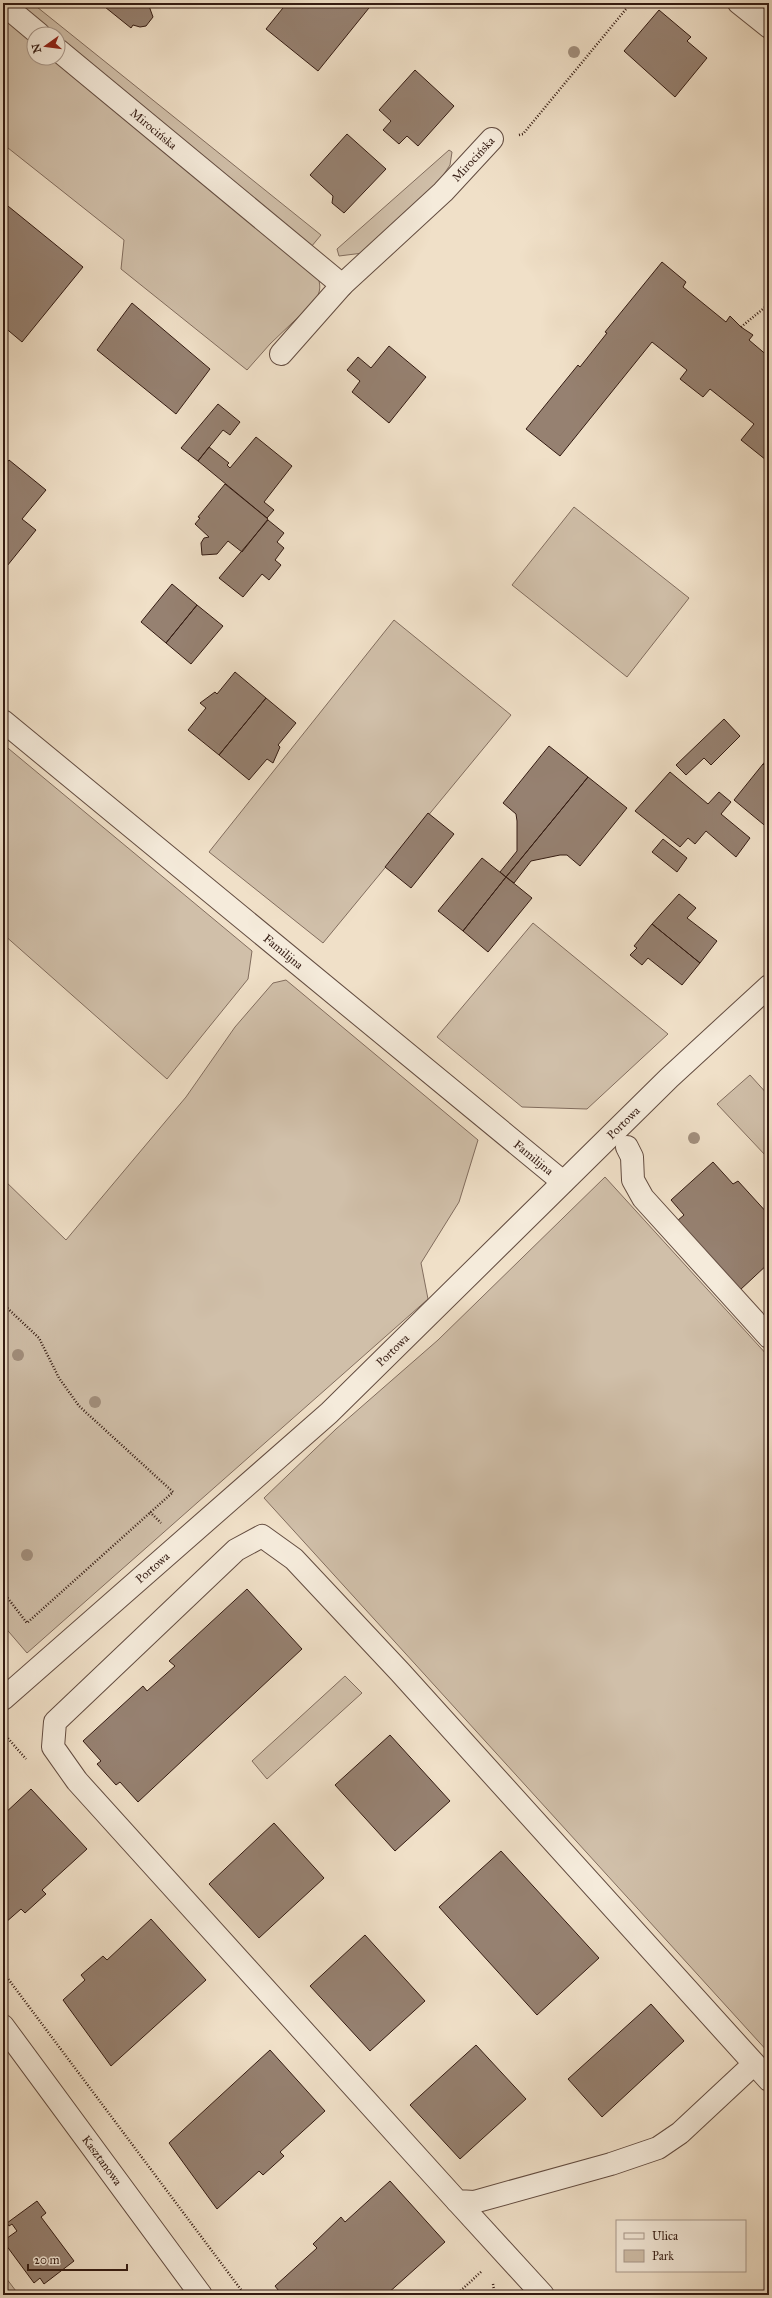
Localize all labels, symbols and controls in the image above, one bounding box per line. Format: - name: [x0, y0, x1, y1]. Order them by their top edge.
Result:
- north arrow: [26, 26, 66, 66]
- text: N: [29, 42, 44, 54]
- street label: Mirocińska: [127, 106, 180, 153]
- street label: Mirocińska: [449, 133, 498, 185]
- street label: Familijna: [261, 931, 307, 973]
- street label: Portowa: [604, 1103, 643, 1142]
- street label: Familijna: [511, 1137, 557, 1179]
- street label: Portowa: [373, 1330, 413, 1369]
- street label: Portowa: [133, 1549, 173, 1586]
- street label: Kasztanowa: [79, 2133, 125, 2189]
- legend: [616, 2220, 746, 2272]
- text: Ulica: [652, 2229, 679, 2243]
- scale bar: [28, 2246, 127, 2272]
- text: Park: [652, 2249, 674, 2263]
- text: 20 m: [34, 2253, 60, 2267]

